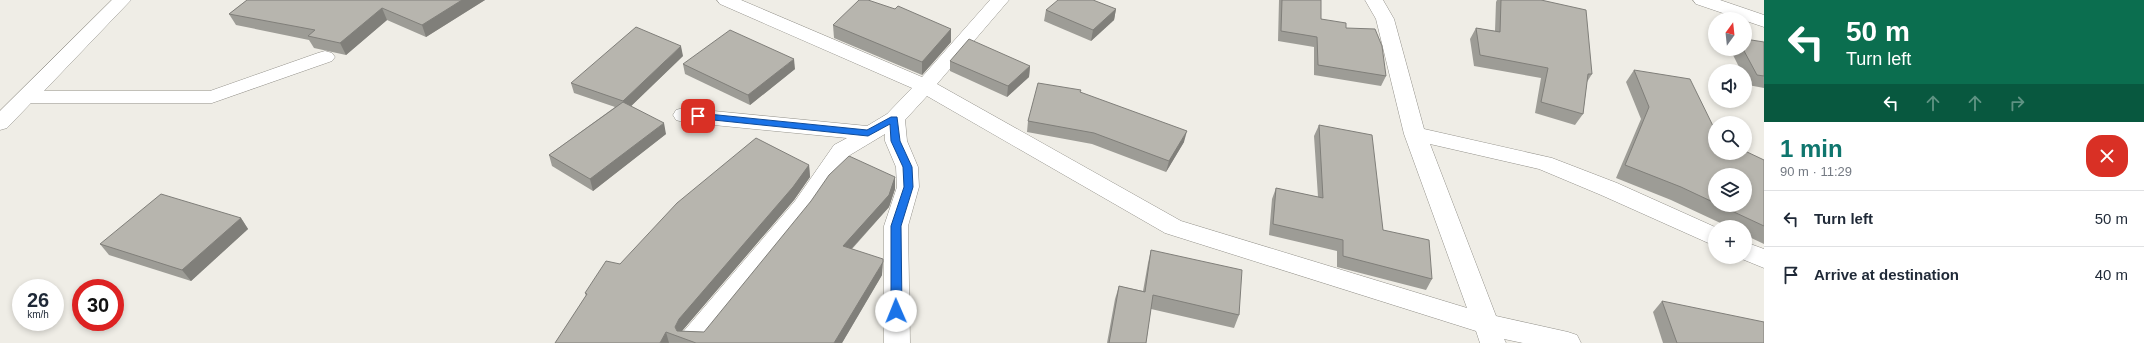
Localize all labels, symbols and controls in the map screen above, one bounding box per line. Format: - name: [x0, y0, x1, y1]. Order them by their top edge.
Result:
- north arrow: [1708, 12, 1752, 56]
- map controls: [1708, 12, 1752, 264]
- icon: left: [1780, 16, 1832, 68]
- text: 50 m: [1846, 16, 1910, 47]
- text: Turn left: [1846, 49, 1911, 69]
- button: sound: [1708, 64, 1752, 108]
- icon: left: [1880, 92, 1902, 114]
- icon: ahead: [1922, 92, 1944, 114]
- icon: ahead: [1964, 92, 1986, 114]
- icon: right: [2006, 92, 2028, 114]
- pin: [681, 99, 715, 133]
- icon: arrive: [687, 105, 709, 127]
- button: search: [1708, 116, 1752, 160]
- text: 1 min: [1780, 135, 1843, 162]
- button: close: [2086, 135, 2128, 177]
- text: 90 m · 11:29: [1780, 164, 1852, 179]
- button: layers: [1708, 168, 1752, 212]
- icon: left: [1780, 208, 1802, 230]
- text: Turn left: [1814, 210, 1873, 227]
- text: 50 m: [2095, 210, 2128, 227]
- button: +: [1708, 220, 1752, 264]
- icon: arrive: [1780, 264, 1802, 286]
- text: Arrive at destination: [1814, 266, 1959, 283]
- text: 40 m: [2095, 266, 2128, 283]
- speed limit sign: 30: [72, 279, 124, 331]
- text: 26: [27, 289, 49, 311]
- position arrow: [875, 290, 917, 332]
- text: km/h: [27, 309, 49, 320]

